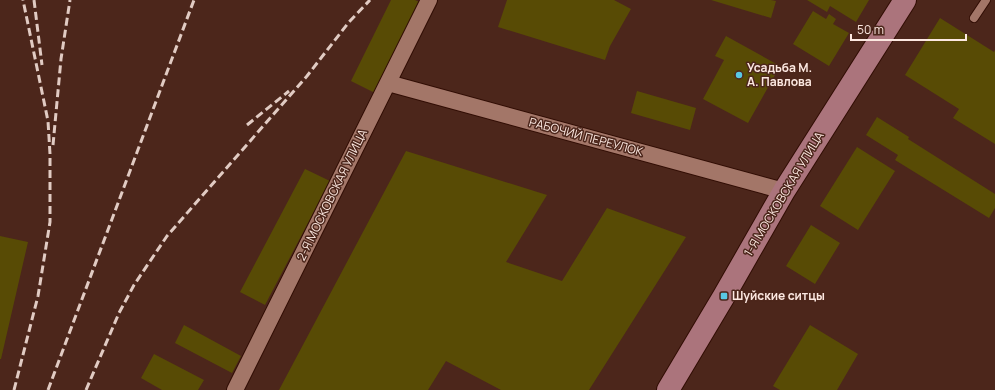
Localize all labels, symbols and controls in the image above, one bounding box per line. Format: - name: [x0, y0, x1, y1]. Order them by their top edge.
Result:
- scale bar: [851, 16, 966, 42]
- text: 50 m: [857, 21, 884, 38]
- place label: Усадьба М. А. Павлова: [747, 59, 812, 90]
- marker: Усадьба М. А. Павлова: [734, 70, 744, 80]
- street label: РАБОЧИЙ ПЕРЕУЛОК: [527, 113, 646, 160]
- street label: 2-Я МОСКОВСКАЯ УЛИЦА: [292, 126, 371, 264]
- street label: 1-Я МОСКОВСКАЯ УЛИЦА: [740, 128, 828, 259]
- place label: Шуйские ситцы: [732, 287, 825, 304]
- marker: Шуйские ситцы: [719, 291, 729, 301]

